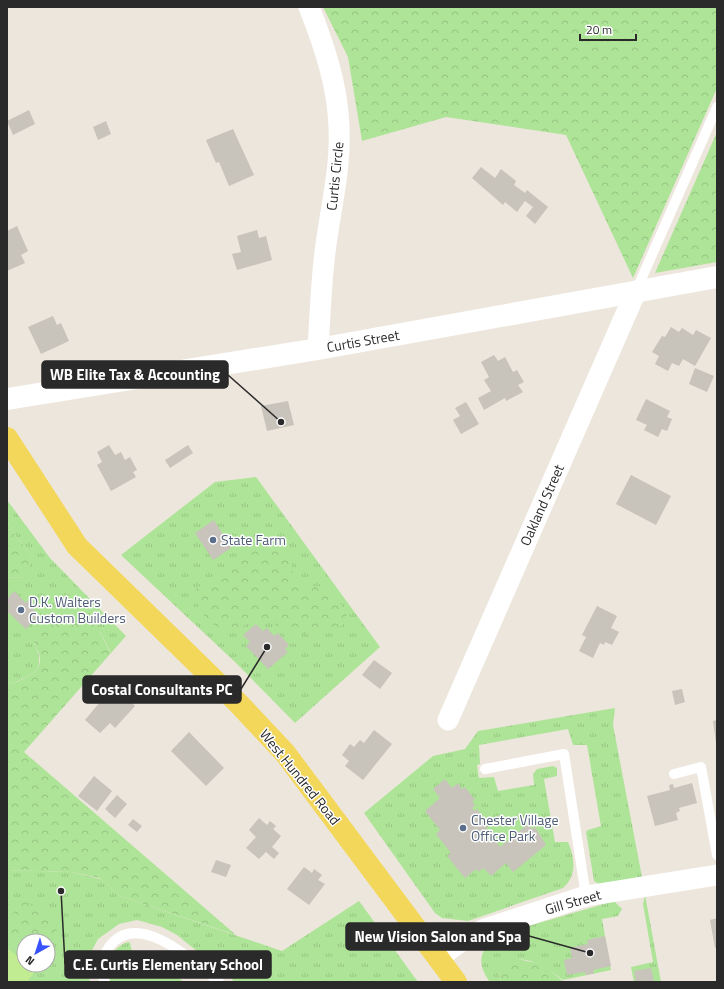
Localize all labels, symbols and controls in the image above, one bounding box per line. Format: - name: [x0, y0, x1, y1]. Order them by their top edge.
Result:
- scale bar: [580, 16, 636, 42]
- text: 20 m: [586, 20, 612, 39]
- street label: Curtis Circle: [320, 140, 349, 211]
- street label: Curtis Street: [325, 324, 401, 357]
- callout: WB Elite Tax & Accounting: [42, 361, 228, 388]
- text: WB Elite Tax & Accounting: [50, 363, 220, 386]
- street label: Oakland Street: [514, 461, 569, 549]
- place label: State Farm: [221, 529, 286, 550]
- marker: State Farm: [208, 535, 218, 545]
- place label: D.K. Walters Custom Builders: [29, 591, 126, 628]
- marker: D.K. Walters Custom Builders: [16, 605, 26, 615]
- callout: Costal Consultants PC: [83, 676, 241, 703]
- text: Costal Consultants PC: [91, 678, 233, 701]
- street label: West Hundred Road: [255, 724, 346, 829]
- place label: Chester Village Office Park: [471, 809, 559, 846]
- marker: Chester Village Office Park: [458, 823, 468, 833]
- street label: Gill Street: [542, 884, 603, 920]
- callout: New Vision Salon and Spa: [346, 923, 529, 950]
- text: New Vision Salon and Spa: [354, 925, 522, 948]
- north arrow: [16, 933, 56, 973]
- callout: C.E. Curtis Elementary School: [65, 951, 271, 978]
- text: N: [22, 952, 38, 969]
- text: C.E. Curtis Elementary School: [73, 953, 263, 976]

